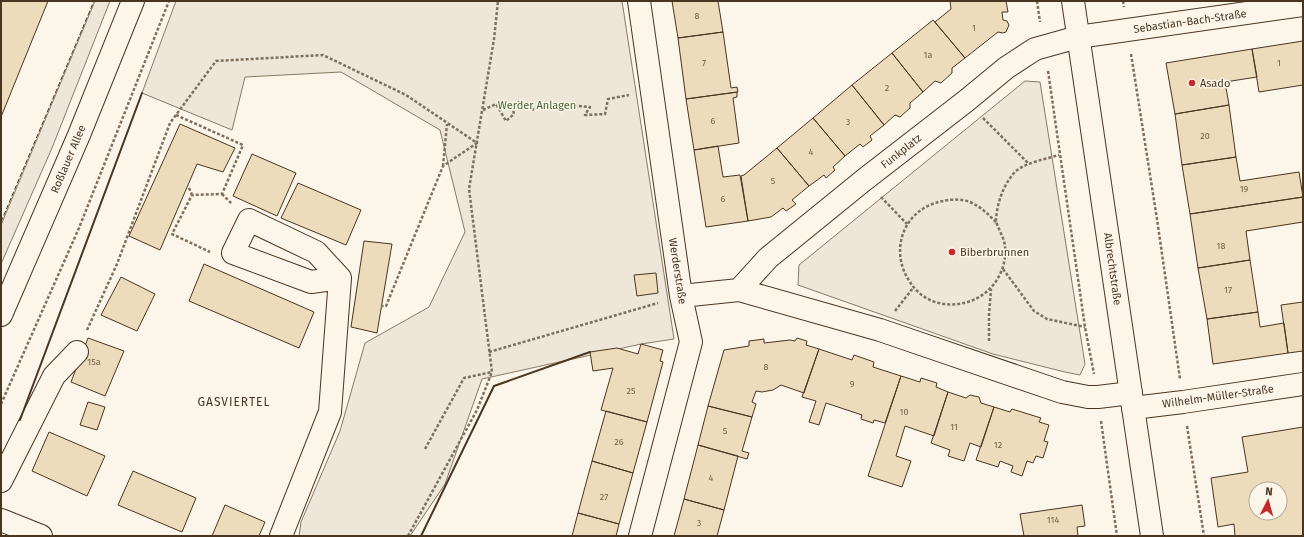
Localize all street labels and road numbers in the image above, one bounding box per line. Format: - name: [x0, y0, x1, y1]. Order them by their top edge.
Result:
- street label: Sebastian-Bach-Straße: [1133, 7, 1247, 36]
- street label: Roßlauer Allee: [48, 123, 89, 195]
- street label: Funkplatz: [878, 131, 924, 171]
- street label: Albrechtstraße: [1101, 232, 1124, 306]
- street label: Werderstraße: [666, 237, 689, 305]
- street label: Wilhelm-Müller-Straße: [1161, 382, 1275, 411]

